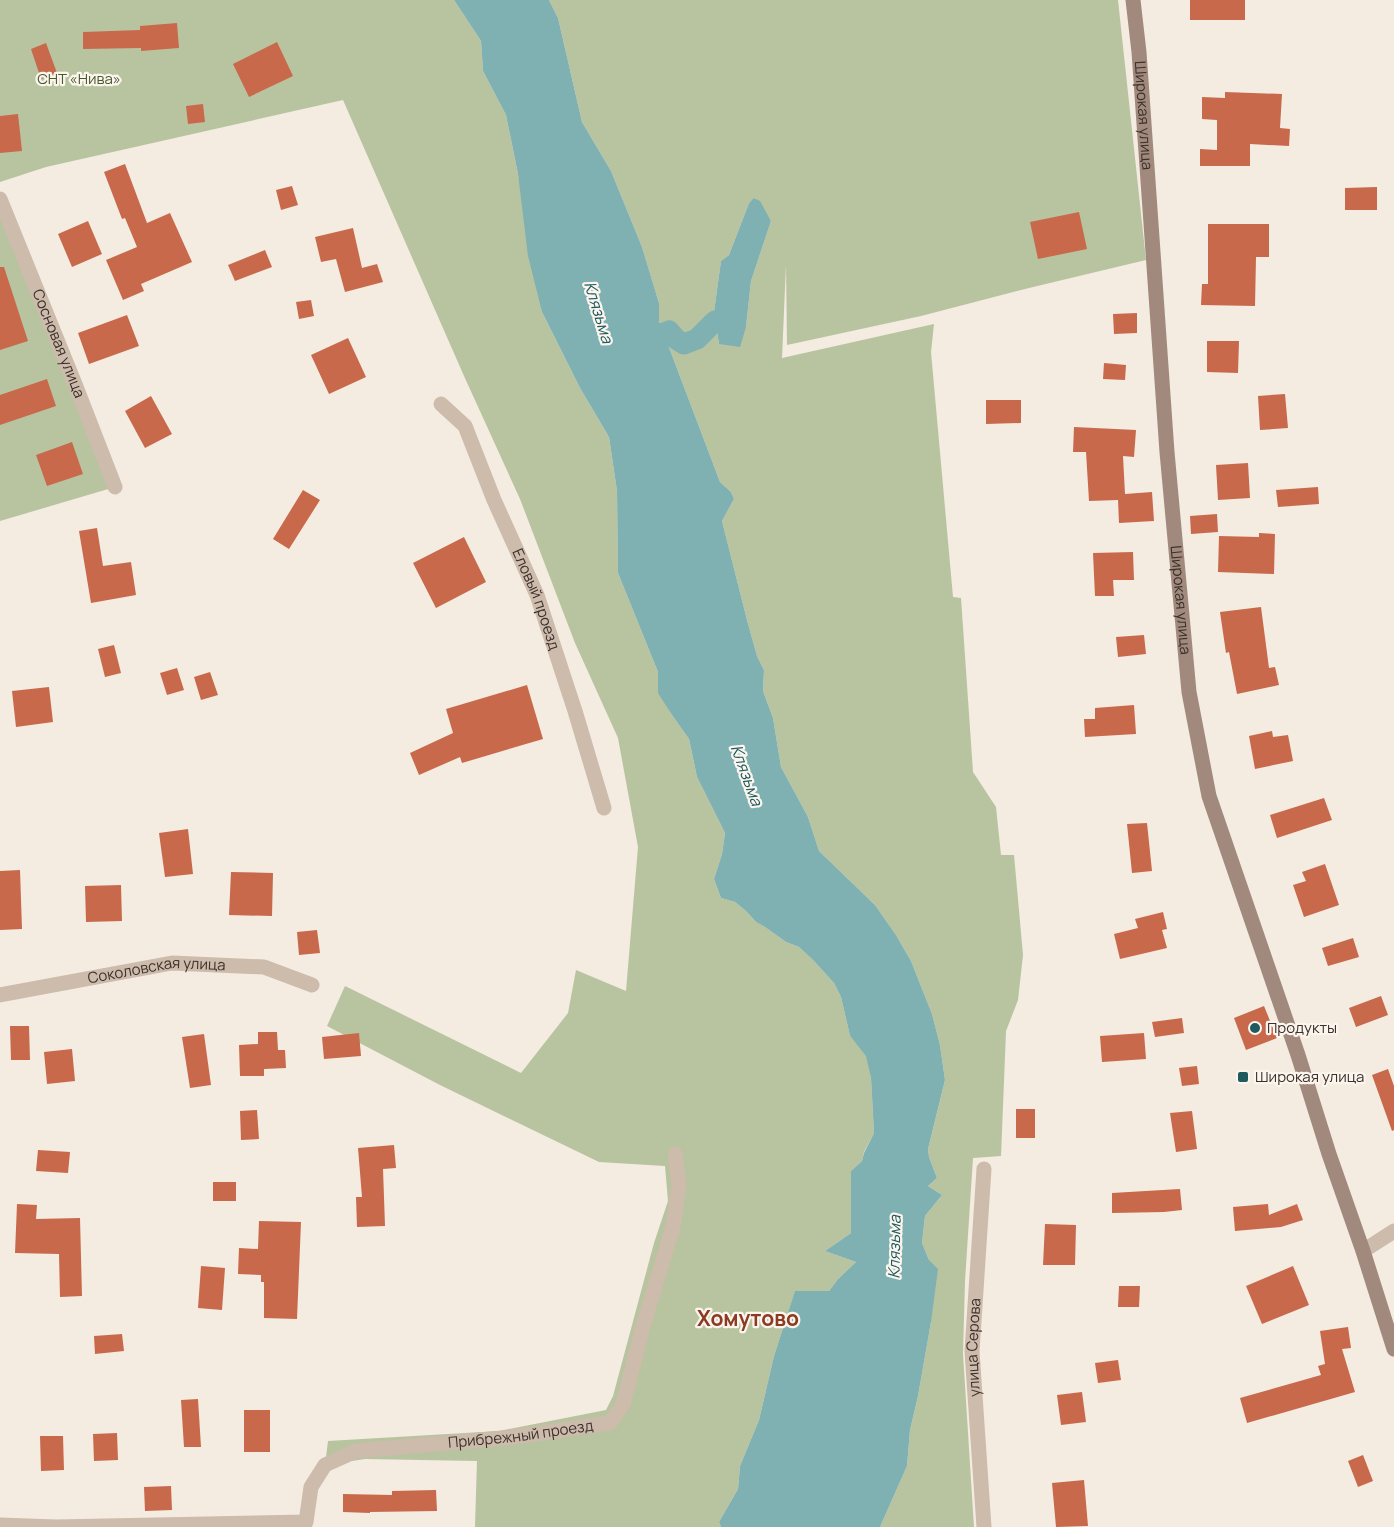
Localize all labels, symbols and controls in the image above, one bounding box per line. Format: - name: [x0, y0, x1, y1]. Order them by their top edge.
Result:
- street label: Широкая улица: [1130, 60, 1158, 171]
- park label: СНТ «Нива»: [37, 68, 121, 89]
- water label: Клязьма: [579, 278, 619, 347]
- street label: Сосновая улица: [28, 286, 90, 401]
- street label: Еловый проезд: [507, 545, 565, 653]
- street label: Широкая улица: [1166, 545, 1197, 655]
- water label: Клязьма: [726, 741, 769, 810]
- street label: Соколовская улица: [86, 952, 226, 988]
- place label: Продукты: [1267, 1017, 1337, 1038]
- marker: Продукты: [1248, 1021, 1262, 1035]
- place label: Широкая улица: [1255, 1066, 1364, 1087]
- marker: Широкая улица: [1236, 1070, 1250, 1084]
- water label: Клязьма: [882, 1214, 906, 1279]
- street label: улица Серова: [961, 1297, 985, 1398]
- district label: Хомутово: [697, 1304, 799, 1332]
- street label: Прибрежный проезд: [447, 1415, 595, 1453]

